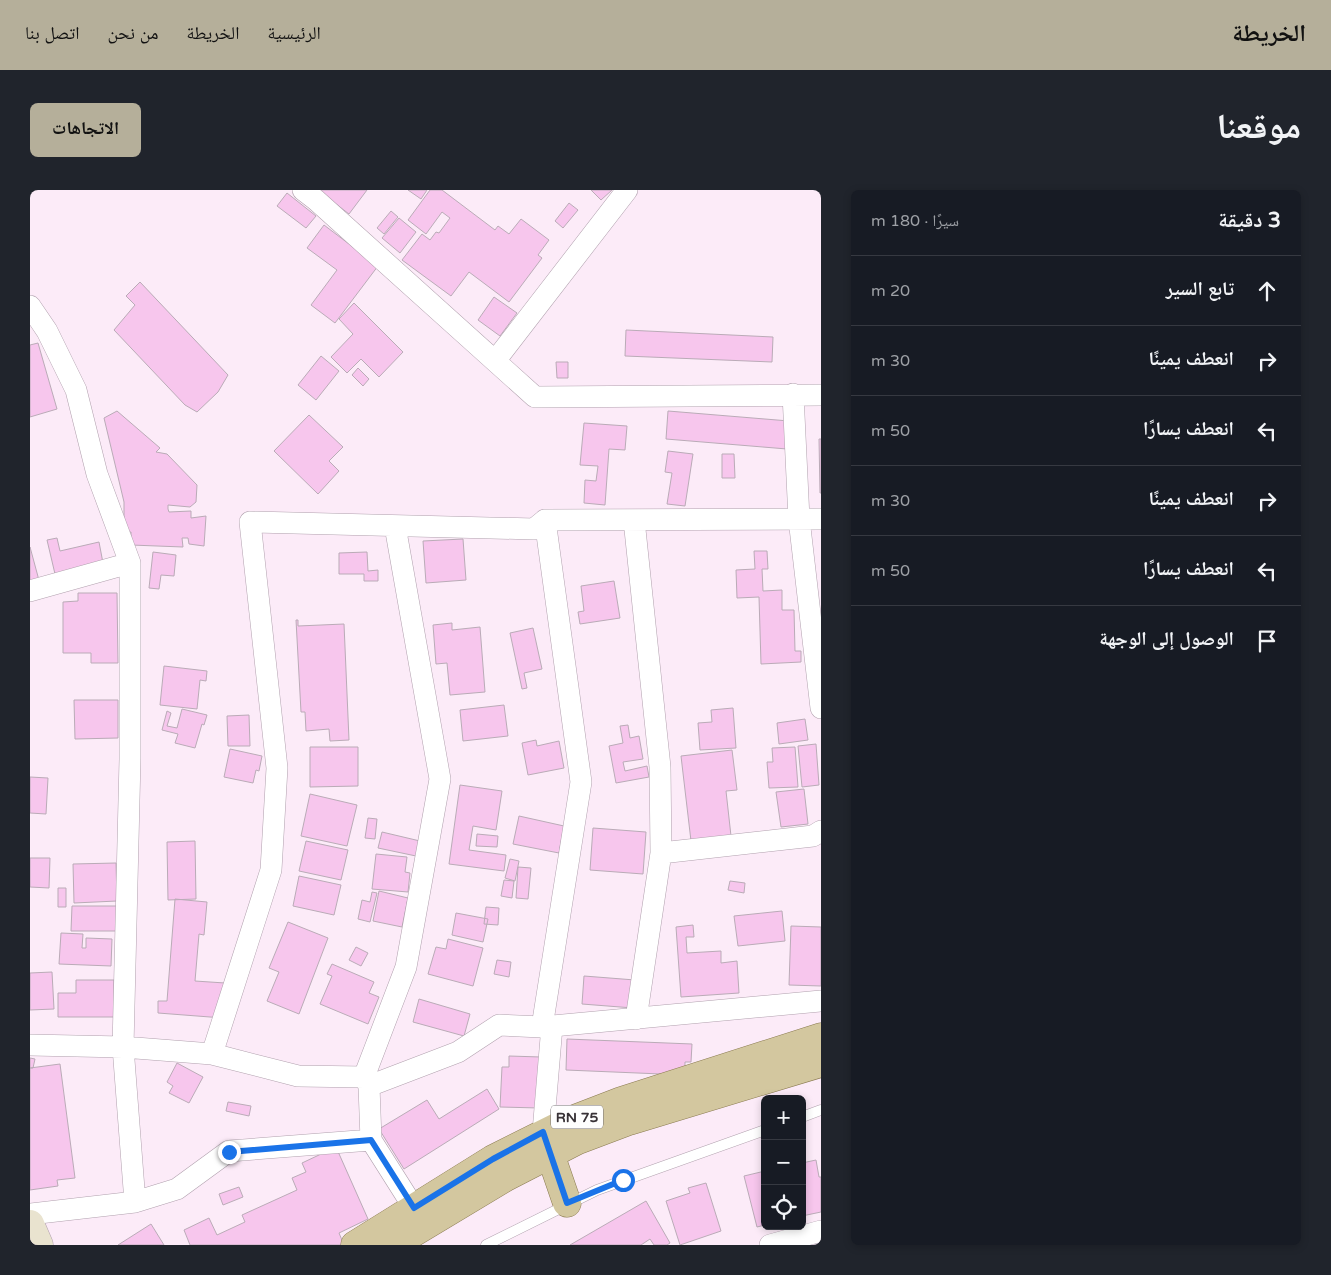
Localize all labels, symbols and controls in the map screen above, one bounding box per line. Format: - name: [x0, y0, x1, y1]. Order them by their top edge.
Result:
- text: الخريطة: [1232, 19, 1306, 48]
- text: اتصل بنا: [25, 22, 80, 44]
- text: من نحن: [108, 22, 158, 44]
- text: الخريطة: [186, 22, 239, 44]
- text: الرئيسية: [267, 22, 321, 44]
- button: الاتجاهات: [30, 103, 141, 157]
- text: موقعنا: [1216, 106, 1301, 148]
- text: 3 دقيقة: [1218, 208, 1281, 233]
- text: سيرًا · 180 m: [871, 211, 959, 231]
- icon: ahead: [1253, 277, 1281, 305]
- text: تابع السير: [1166, 278, 1234, 300]
- text: 20 m: [871, 281, 910, 301]
- icon: right: [1253, 347, 1281, 375]
- text: انعطف يمينًا: [1148, 348, 1234, 370]
- text: 30 m: [871, 351, 910, 371]
- icon: left: [1253, 417, 1281, 445]
- text: انعطف يسارًا: [1143, 418, 1234, 440]
- text: 50 m: [871, 421, 910, 441]
- icon: right: [1253, 487, 1281, 515]
- text: انعطف يمينًا: [1148, 488, 1234, 510]
- text: 30 m: [871, 491, 910, 511]
- icon: left: [1253, 557, 1281, 585]
- text: انعطف يسارًا: [1143, 558, 1234, 580]
- text: 50 m: [871, 561, 910, 581]
- icon: arrive: [1253, 627, 1281, 655]
- text: الوصول إلى الوجهة: [1099, 628, 1234, 650]
- map controls: [761, 1095, 806, 1230]
- button: +: [761, 1095, 806, 1140]
- road number: RN 75: [551, 1106, 603, 1129]
- button: −: [761, 1140, 806, 1185]
- route end: [218, 1141, 241, 1164]
- route start: [612, 1169, 635, 1192]
- button: locate: [761, 1185, 806, 1230]

